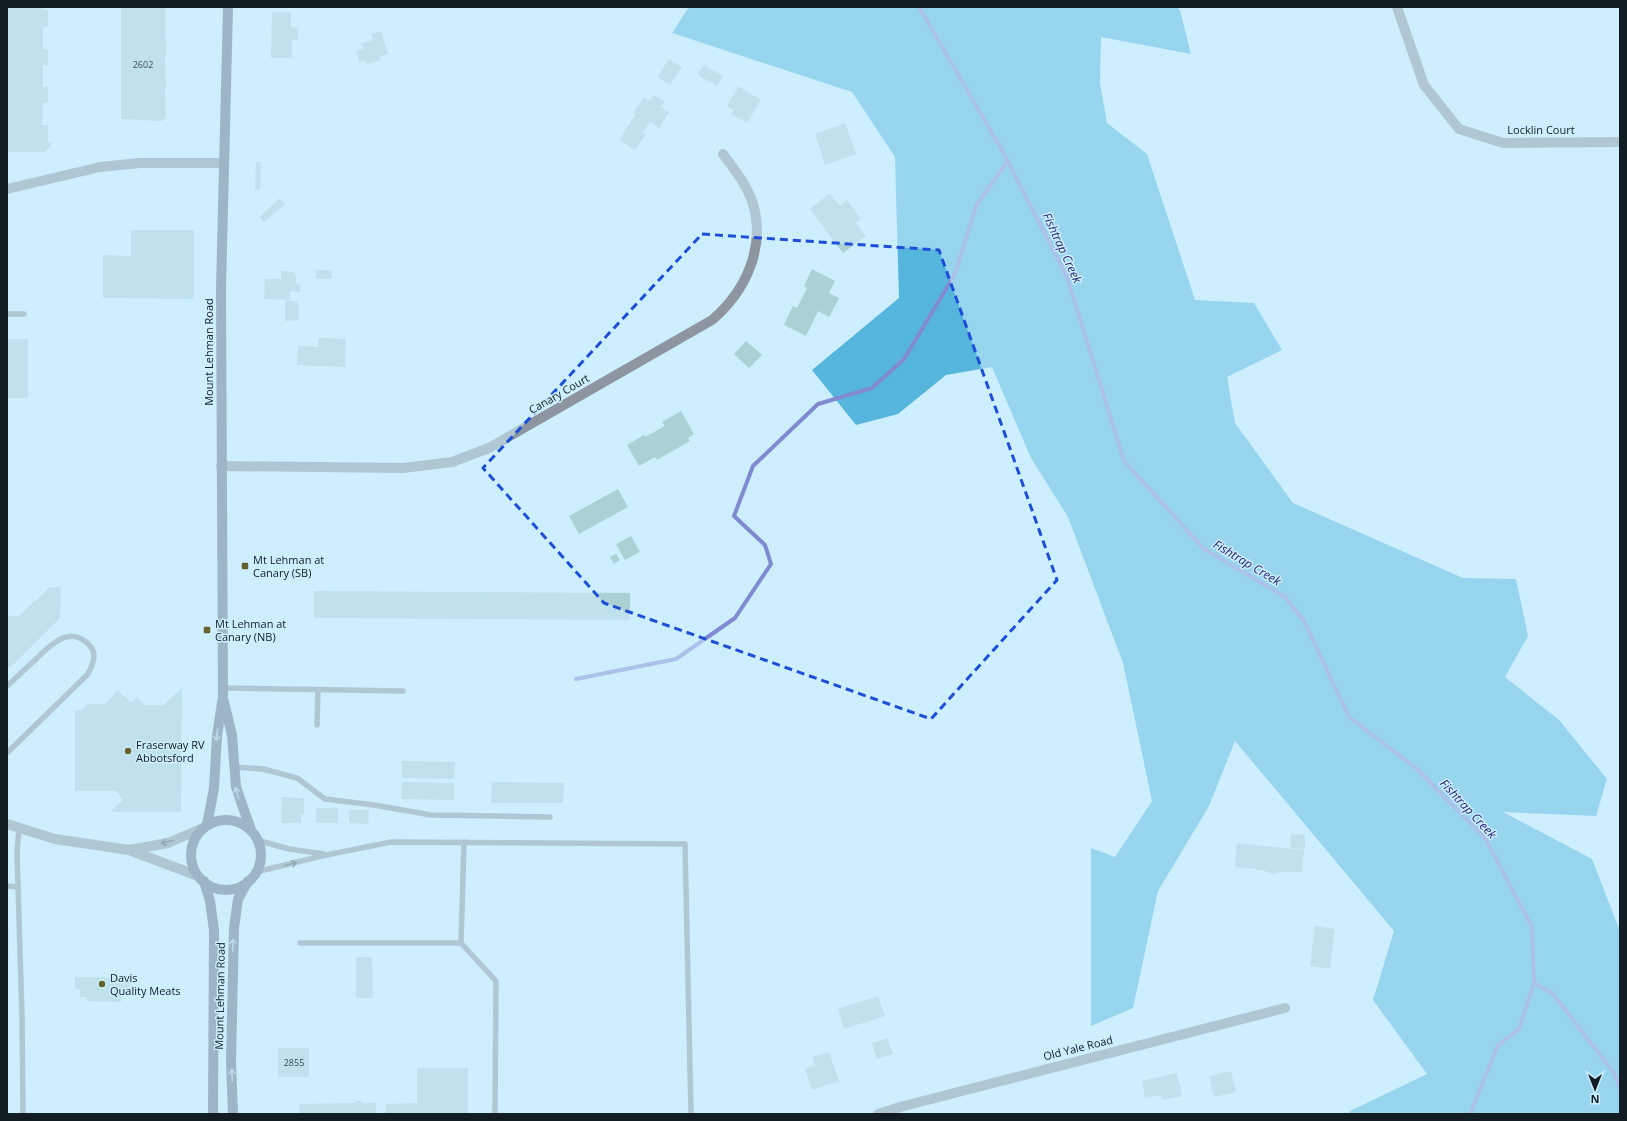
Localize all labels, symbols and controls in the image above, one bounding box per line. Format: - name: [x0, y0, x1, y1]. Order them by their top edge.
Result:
- house number: 2602: [133, 58, 153, 71]
- street label: Locklin Court: [1507, 122, 1575, 137]
- water label: Fishtrap Creek: [1039, 210, 1087, 287]
- street label: Mount Lehman Road: [201, 298, 216, 406]
- street label: Canary Court: [526, 370, 592, 417]
- water label: Fishtrap Creek: [1210, 536, 1285, 590]
- place label: Mt Lehman at Canary (SB): [253, 552, 324, 580]
- marker: Mt Lehman at Canary (SB): [240, 561, 250, 571]
- place label: Mt Lehman at Canary (NB): [215, 616, 286, 644]
- marker: Mt Lehman at Canary (NB): [202, 625, 212, 635]
- one-way arrow: [214, 728, 221, 741]
- place label: Fraserway RV Abbotsford: [136, 737, 205, 765]
- marker: Fraserway RV Abbotsford: [123, 746, 133, 756]
- water label: Fishtrap Creek: [1436, 775, 1501, 843]
- one-way arrow: [233, 787, 241, 800]
- one-way arrow: [161, 839, 174, 846]
- one-way arrow: [284, 859, 297, 867]
- one-way arrow: [229, 939, 237, 952]
- street label: Mount Lehman Road: [211, 942, 228, 1050]
- place label: Davis Quality Meats: [110, 970, 181, 998]
- marker: Davis Quality Meats: [97, 979, 107, 989]
- street label: Old Yale Road: [1041, 1032, 1114, 1063]
- house number: 2855: [284, 1056, 304, 1069]
- one-way arrow: [228, 1069, 235, 1082]
- north arrow: [1575, 1069, 1615, 1109]
- text: N: [1591, 1092, 1599, 1107]

